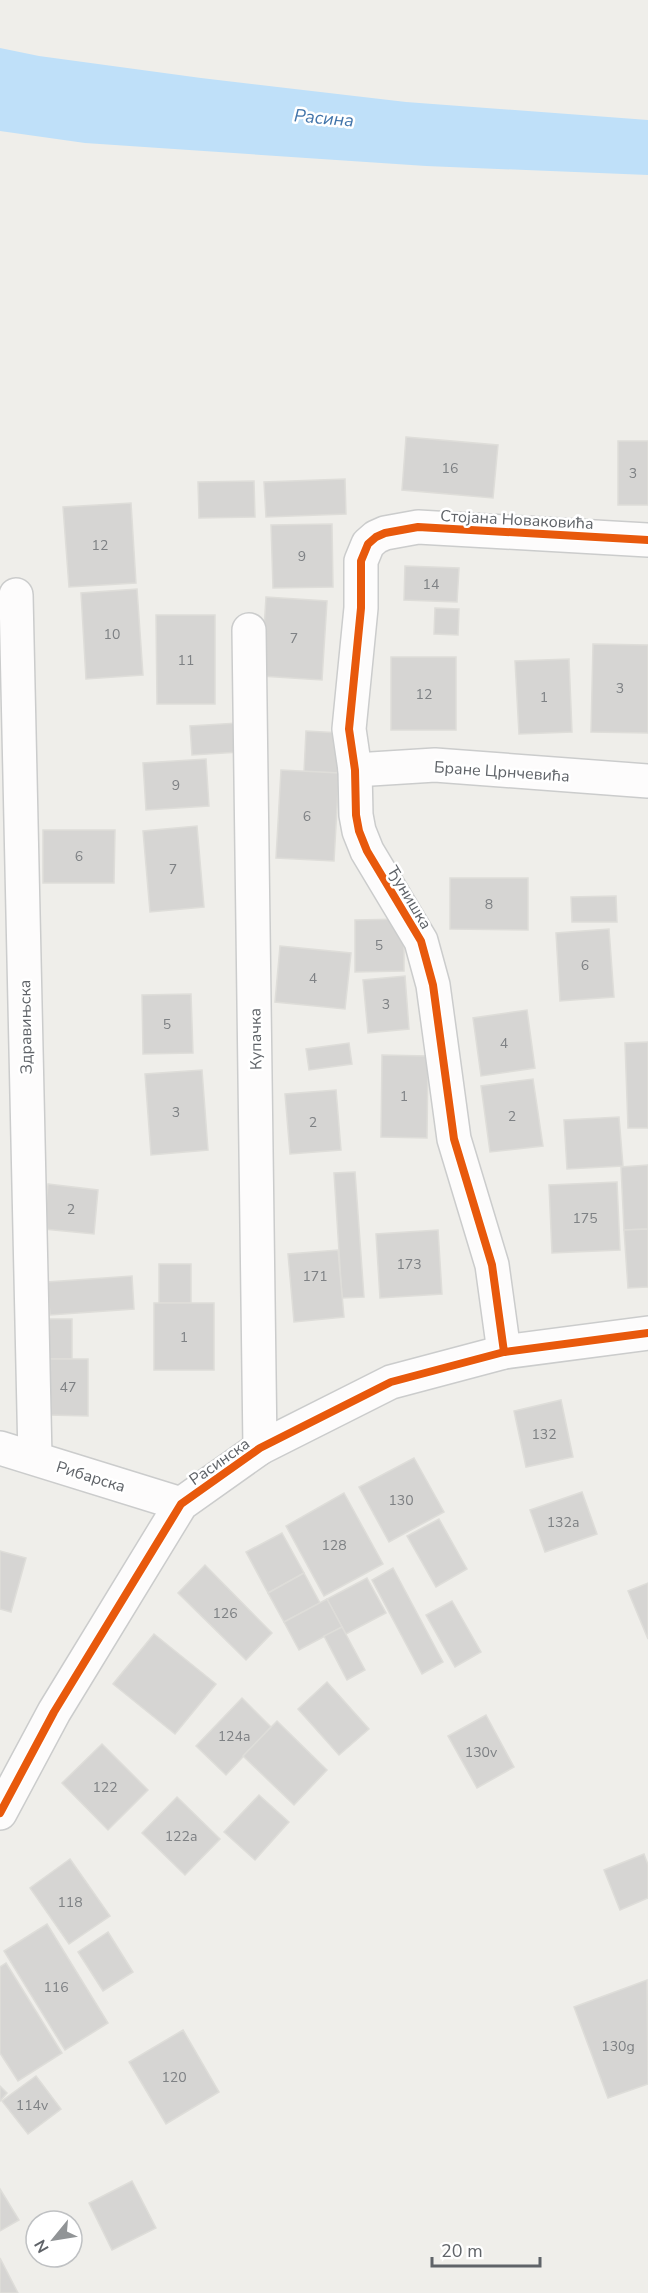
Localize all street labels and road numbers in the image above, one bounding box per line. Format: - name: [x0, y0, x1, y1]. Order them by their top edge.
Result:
- street label: Стојана Новаковића: [440, 505, 594, 535]
- street label: Бране Црнчевића: [433, 756, 570, 788]
- street label: Ђунишка: [382, 862, 437, 933]
- street label: Здравињска: [14, 979, 38, 1074]
- street label: Купачка: [244, 1008, 268, 1070]
- street label: Расинска: [185, 1433, 254, 1491]
- street label: Рибарска: [53, 1456, 128, 1498]

